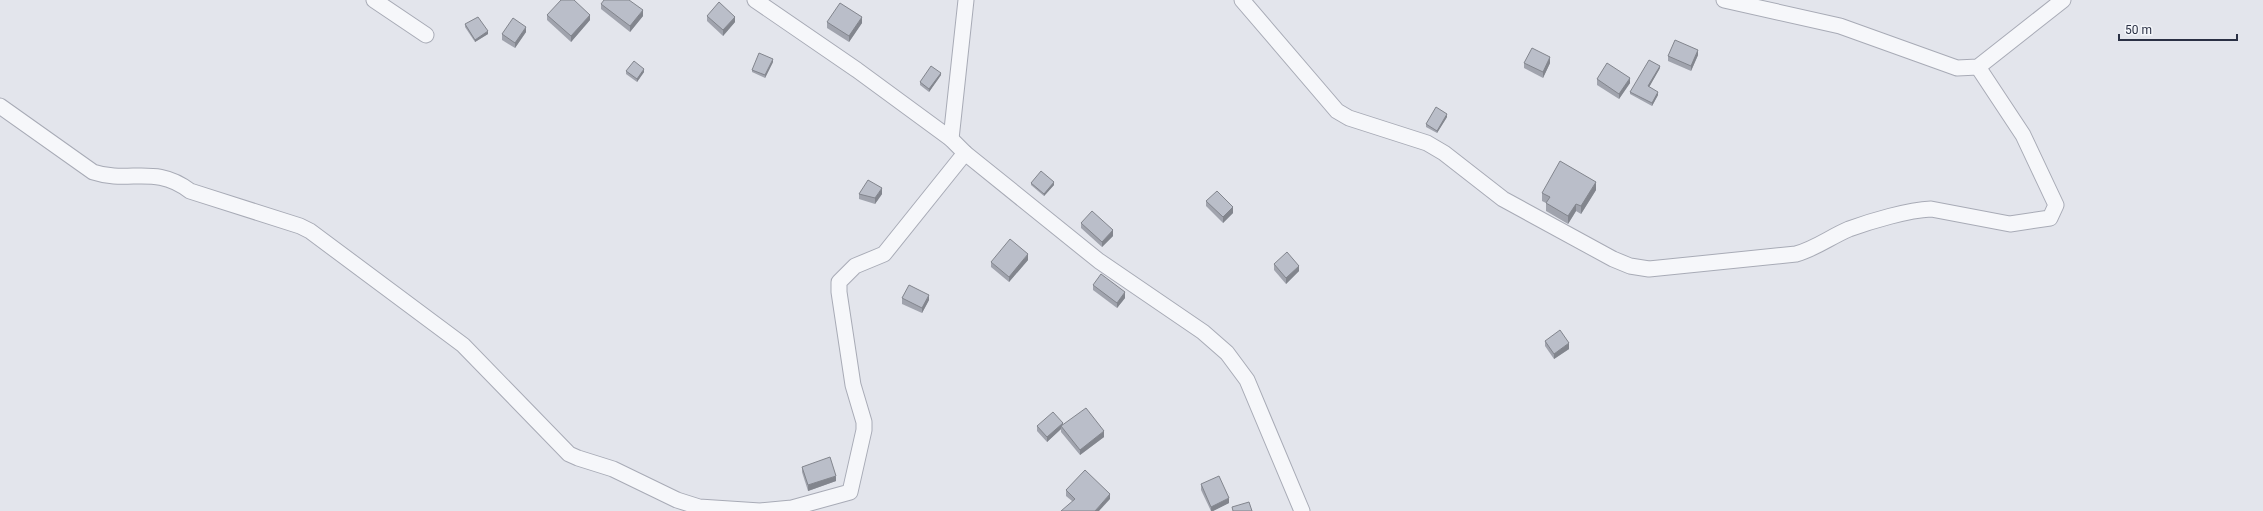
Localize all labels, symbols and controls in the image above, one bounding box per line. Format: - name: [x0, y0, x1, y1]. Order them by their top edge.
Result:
- scale bar: [2119, 16, 2237, 42]
- text: 50 m: [2125, 23, 2152, 37]

